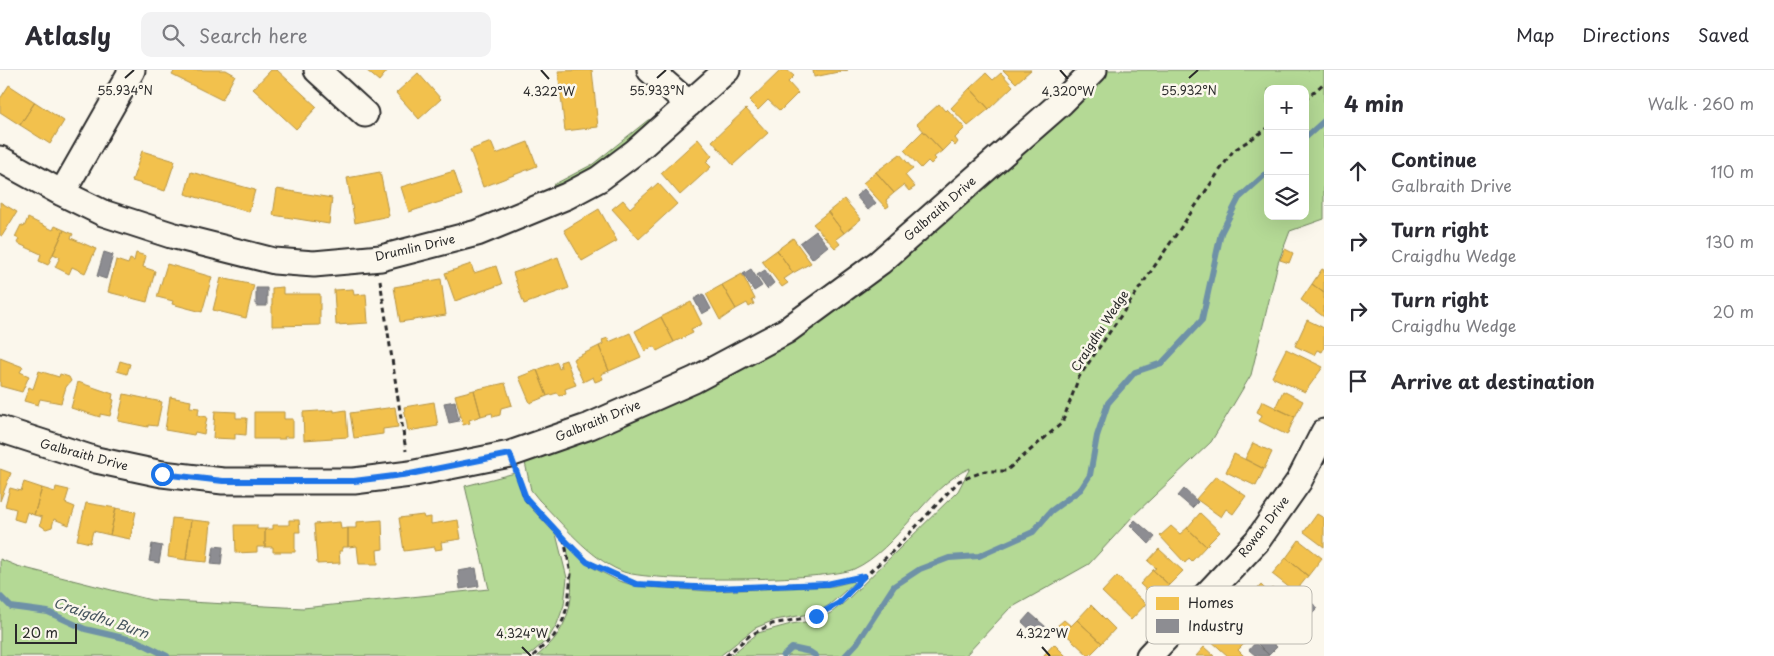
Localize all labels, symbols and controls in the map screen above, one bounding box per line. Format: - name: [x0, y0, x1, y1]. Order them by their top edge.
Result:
- search box: [141, 12, 491, 57]
- text: Atlasly: [25, 17, 111, 53]
- icon: search: [159, 21, 187, 49]
- text: Search here: [199, 21, 308, 49]
- text: Map: [1516, 21, 1554, 48]
- text: Directions: [1582, 21, 1670, 48]
- text: Saved: [1698, 21, 1749, 48]
- text: 55.934°N: [97, 81, 153, 99]
- text: 55.933°N: [629, 81, 685, 99]
- text: 55.932°N: [1161, 81, 1217, 99]
- text: 4.322°W: [523, 82, 576, 100]
- text: 4.320°W: [1041, 82, 1095, 100]
- map controls: [1264, 85, 1309, 220]
- button: +: [1264, 85, 1309, 130]
- text: 4 min: [1344, 87, 1404, 119]
- text: Walk · 260 m: [1648, 91, 1754, 115]
- button: −: [1264, 130, 1309, 175]
- text: Continue: [1391, 145, 1477, 173]
- icon: ahead: [1344, 157, 1372, 185]
- text: 110 m: [1711, 159, 1754, 183]
- street label: Galbraith Drive: [899, 172, 979, 245]
- text: Galbraith Drive: [1391, 173, 1512, 197]
- button: layers: [1264, 175, 1309, 220]
- text: Turn right: [1391, 215, 1489, 243]
- icon: right: [1344, 227, 1372, 255]
- street label: Drumlin Drive: [373, 229, 457, 265]
- text: 130 m: [1706, 229, 1754, 253]
- text: Craigdhu Wedge: [1391, 243, 1516, 267]
- text: Turn right: [1391, 285, 1489, 313]
- street label: Craigdhu Wedge: [1066, 286, 1133, 375]
- icon: right: [1344, 297, 1372, 325]
- text: 20 m: [1713, 299, 1754, 323]
- text: Craigdhu Wedge: [1391, 313, 1516, 337]
- icon: arrive: [1344, 367, 1372, 395]
- text: Arrive at destination: [1391, 367, 1595, 395]
- street label: Galbraith Drive: [552, 395, 643, 445]
- street label: Galbraith Drive: [38, 434, 130, 474]
- route start: [151, 463, 174, 486]
- street label: Rowan Drive: [1234, 492, 1293, 561]
- legend: [1146, 586, 1312, 644]
- water label: Craigdhu Burn: [51, 591, 153, 644]
- text: Homes: [1188, 592, 1234, 613]
- route end: [805, 605, 828, 628]
- text: Industry: [1188, 615, 1243, 636]
- scale bar: [15, 621, 78, 644]
- text: 20 m: [22, 622, 58, 643]
- text: 4.324°W: [496, 624, 549, 642]
- text: 4.322°W: [1016, 624, 1069, 642]

